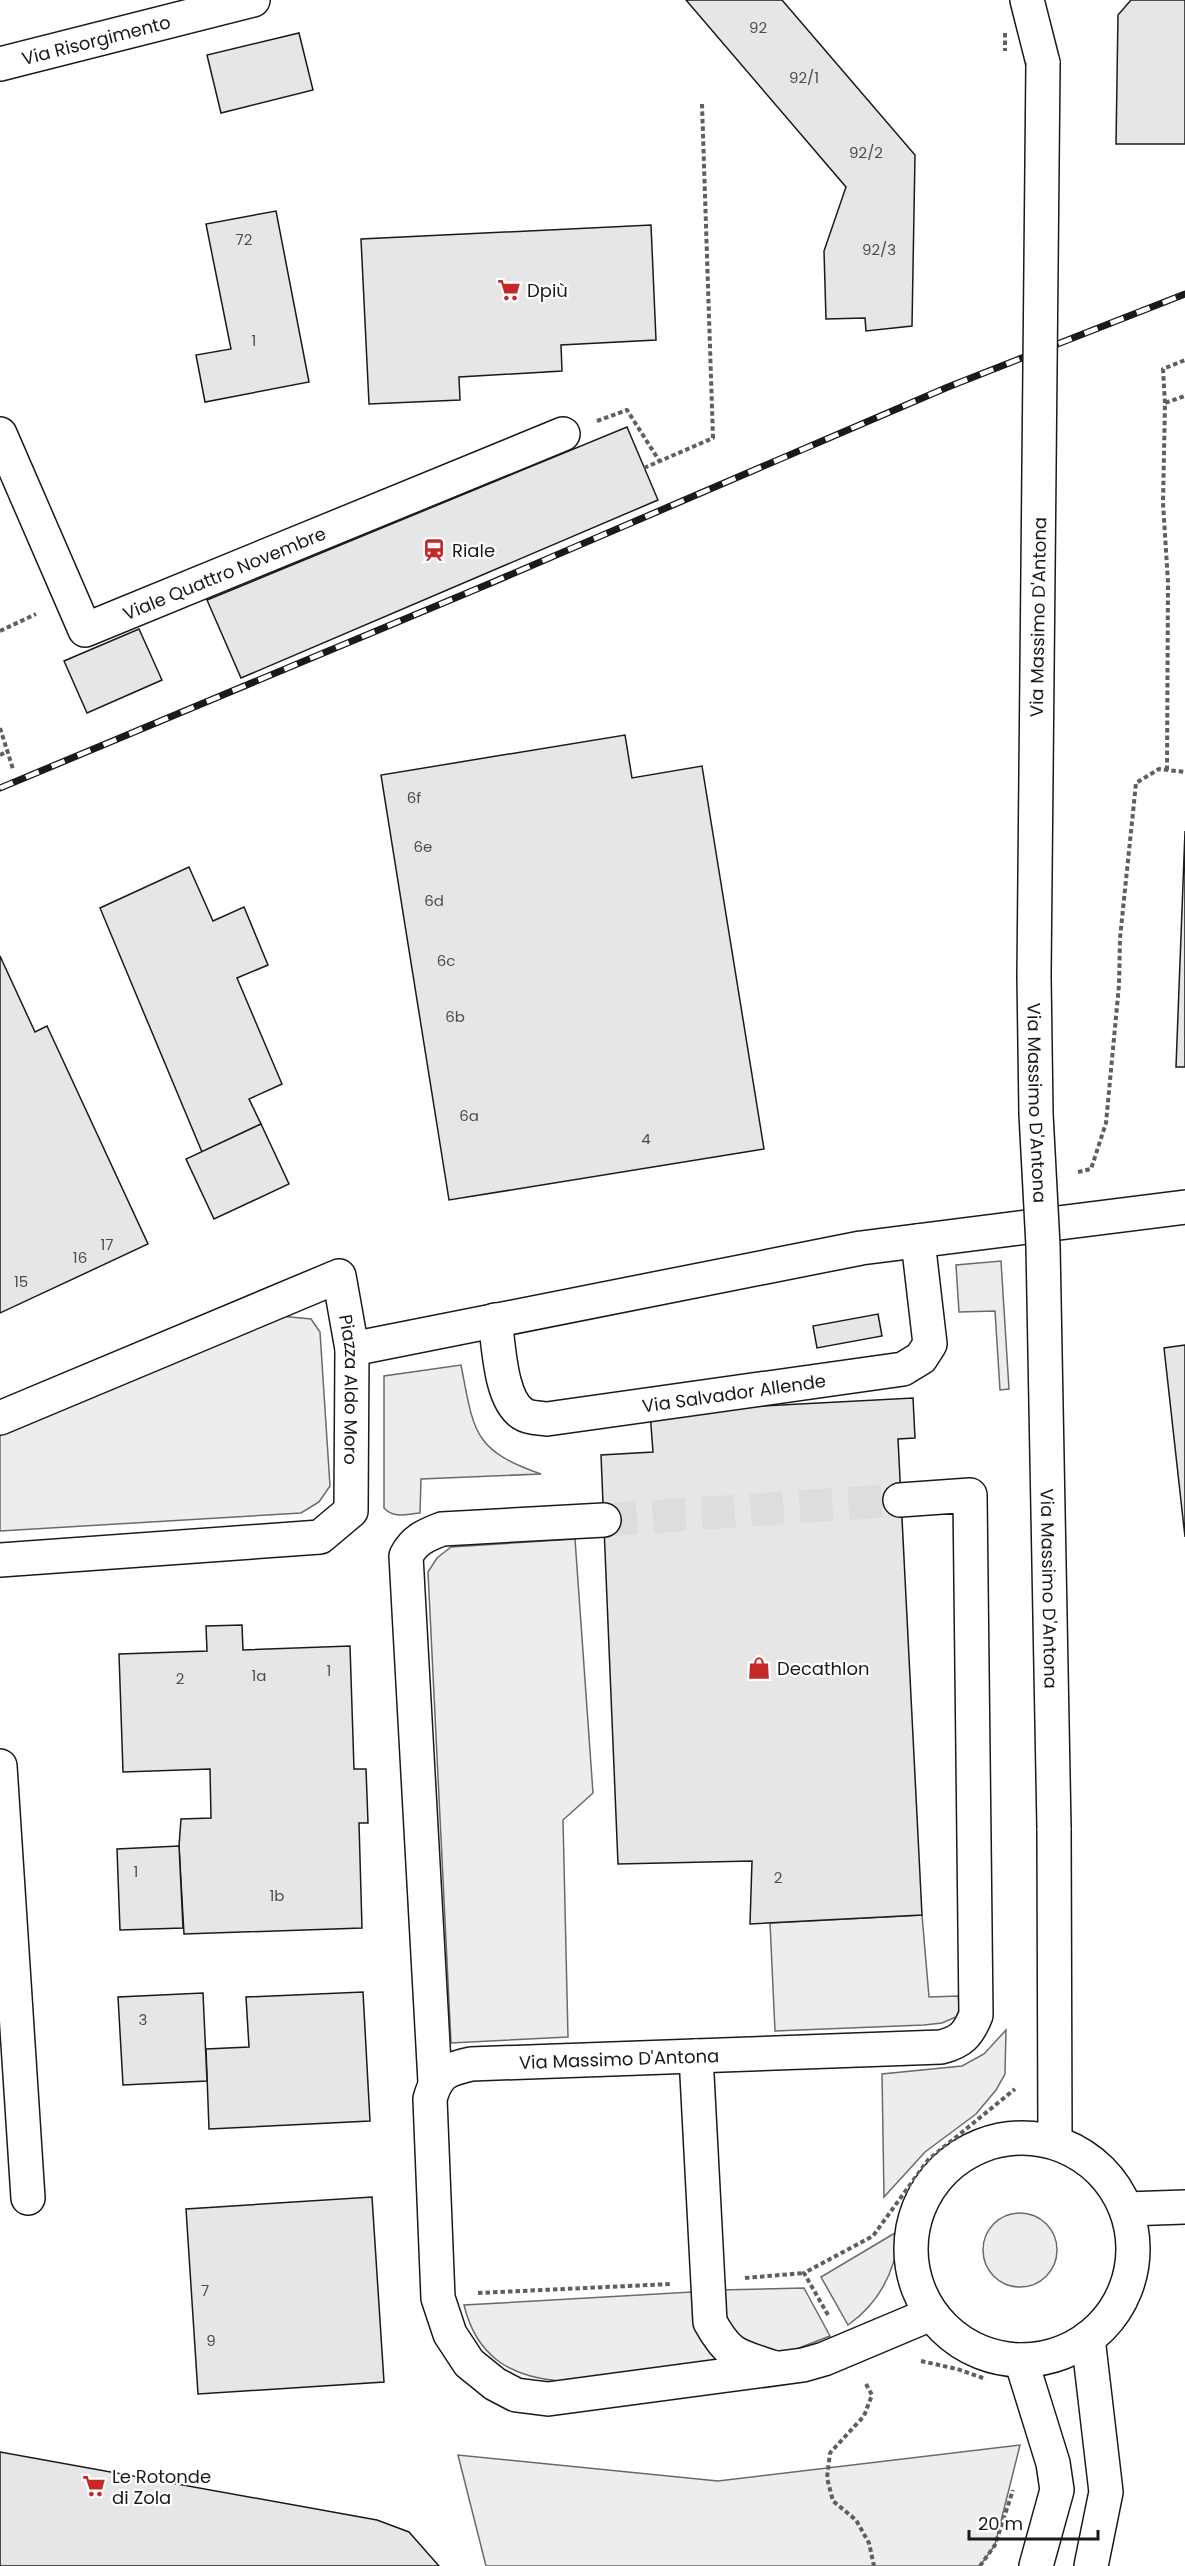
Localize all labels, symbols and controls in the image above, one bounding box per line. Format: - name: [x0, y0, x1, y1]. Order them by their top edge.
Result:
- street label: Via Risorgimento: [19, 9, 173, 71]
- house number: 92: [749, 17, 767, 38]
- house number: 92/1: [789, 67, 819, 88]
- house number: 92/2: [849, 142, 883, 163]
- house number: 72: [236, 229, 252, 250]
- house number: 92/3: [862, 239, 896, 260]
- supermarket icon: Dpiù: [496, 277, 522, 303]
- place label: Dpiù: [527, 278, 568, 303]
- house number: 1: [252, 330, 256, 351]
- street label: Via Massimo D'Antona: [1024, 517, 1052, 717]
- street label: Viale Quattro Novembre: [119, 520, 329, 626]
- station icon: Riale: [421, 537, 447, 563]
- place label: Riale: [452, 538, 495, 563]
- house number: 6f: [407, 787, 421, 808]
- house number: 6e: [414, 836, 432, 857]
- house number: 6d: [424, 890, 444, 911]
- house number: 6c: [437, 950, 455, 971]
- street label: Via Massimo D'Antona: [1022, 1003, 1053, 1204]
- house number: 6b: [445, 1006, 465, 1027]
- house number: 6a: [459, 1105, 479, 1126]
- house number: 4: [641, 1128, 651, 1149]
- house number: 17: [101, 1234, 114, 1255]
- house number: 16: [73, 1247, 87, 1268]
- house number: 15: [14, 1271, 28, 1292]
- street label: Piazza Aldo Moro: [334, 1312, 364, 1465]
- street label: Via Salvador Allende: [640, 1367, 827, 1418]
- street label: Via Massimo D'Antona: [1035, 1488, 1064, 1689]
- shop icon: Decathlon: [746, 1655, 772, 1681]
- place label: Decathlon: [777, 1656, 870, 1681]
- house number: 1: [327, 1660, 331, 1681]
- house number: 1a: [252, 1665, 266, 1686]
- house number: 2: [176, 1668, 184, 1689]
- house number: 1: [134, 1861, 138, 1882]
- house number: 2: [774, 1867, 782, 1888]
- house number: 1b: [270, 1885, 284, 1906]
- house number: 3: [139, 2009, 147, 2030]
- street label: Via Massimo D'Antona: [518, 2043, 720, 2075]
- house number: 7: [201, 2280, 209, 2301]
- house number: 9: [206, 2330, 216, 2351]
- place label: Le Rotonde di Zola: [112, 2464, 211, 2510]
- supermarket icon: Le Rotonde di Zola: [81, 2473, 107, 2499]
- scale bar: [969, 2503, 1098, 2541]
- text: 20 m: [978, 2511, 1023, 2536]

